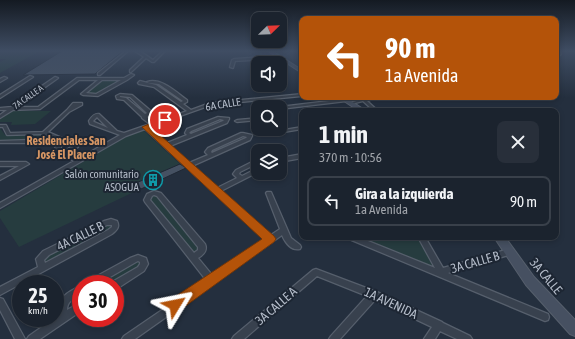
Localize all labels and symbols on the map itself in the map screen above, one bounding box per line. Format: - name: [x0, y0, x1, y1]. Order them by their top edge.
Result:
- north arrow: [251, 12, 287, 48]
- street label: 7A CALLE A: [11, 83, 46, 111]
- street label: 6A CALLE: [204, 95, 242, 113]
- pin: [148, 103, 182, 137]
- district label: Residenciales San José El Placer: [26, 134, 106, 162]
- place label: Salón comunitario ASOGUA: [65, 168, 140, 193]
- building icon: Salón comunitario ASOGUA: [142, 169, 164, 191]
- street label: 4A CALLE B: [54, 218, 107, 254]
- street label: 3A CALLE B: [449, 248, 502, 276]
- street label: 3A CALLE: [527, 255, 566, 297]
- speed limit sign: 30: [72, 275, 124, 327]
- street label: 3A CALLE A: [252, 283, 300, 328]
- position arrow: [154, 284, 196, 326]
- street label: 1A AVENIDA: [362, 284, 421, 322]

